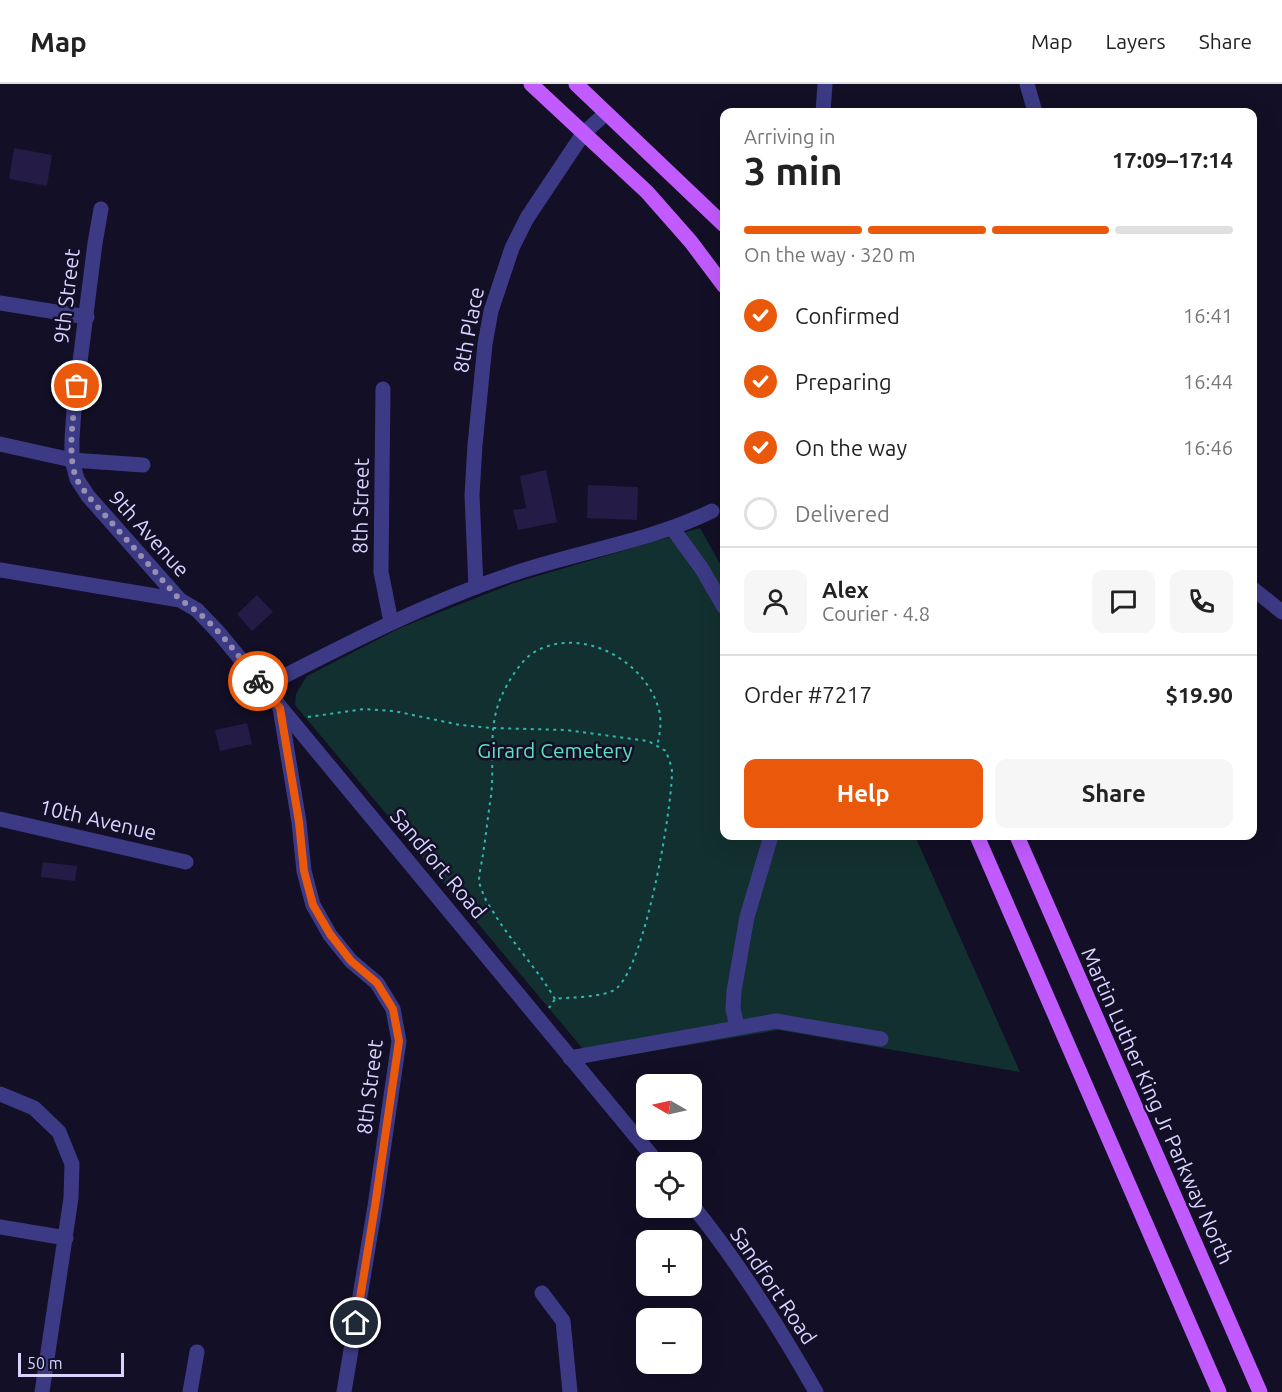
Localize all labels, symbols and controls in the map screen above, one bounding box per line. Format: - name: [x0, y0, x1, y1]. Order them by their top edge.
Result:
- text: Map: [30, 26, 87, 57]
- text: Map: [1031, 29, 1072, 53]
- text: Layers: [1105, 29, 1166, 53]
- text: Share: [1199, 29, 1252, 53]
- text: Arriving in: [744, 125, 835, 148]
- text: 17:09–17:14: [1112, 147, 1233, 172]
- text: 3 min: [744, 149, 843, 192]
- text: On the way · 320 m: [744, 243, 916, 266]
- street label: 9th Street: [48, 247, 84, 345]
- street label: 8th Place: [448, 285, 488, 375]
- icon: check: [744, 299, 777, 332]
- text: Confirmed: [795, 303, 900, 328]
- text: 16:41: [1183, 304, 1233, 327]
- pin: [51, 360, 102, 411]
- icon: check: [744, 365, 777, 398]
- icon: bag: [60, 369, 93, 402]
- text: Preparing: [795, 369, 892, 394]
- text: 16:44: [1183, 370, 1233, 393]
- icon: check: [744, 431, 777, 464]
- text: On the way: [795, 435, 907, 460]
- text: 16:46: [1183, 436, 1233, 459]
- street label: 8th Street: [347, 458, 373, 554]
- street label: 9th Avenue: [105, 485, 195, 581]
- text: Delivered: [795, 501, 890, 526]
- button: person: [744, 570, 807, 633]
- button: chat: [1092, 570, 1155, 633]
- button: phone: [1170, 570, 1233, 633]
- text: Alex: [822, 577, 869, 602]
- text: Courier · 4.8: [822, 602, 930, 625]
- courier: [228, 651, 288, 711]
- icon: bike: [242, 665, 275, 698]
- text: Order #7217: [744, 682, 872, 707]
- text: $19.90: [1166, 682, 1233, 707]
- park label: Girard Cemetery: [477, 738, 633, 762]
- button: Help: [744, 759, 983, 828]
- button: Share: [995, 759, 1233, 828]
- street label: 10th Avenue: [37, 794, 159, 844]
- street label: Sandfort Road: [386, 804, 492, 923]
- street label: Martin Luther King Jr Parkway North: [1077, 944, 1239, 1268]
- street label: 8th Street: [351, 1038, 387, 1136]
- north arrow: [636, 1074, 702, 1140]
- map controls: [636, 1074, 702, 1374]
- button: locate: [636, 1152, 702, 1218]
- street label: Sandfort Road: [726, 1222, 822, 1348]
- button: +: [636, 1230, 702, 1296]
- pin: [330, 1297, 381, 1348]
- icon: home: [339, 1306, 372, 1339]
- button: −: [636, 1308, 702, 1374]
- scale bar: [18, 1350, 124, 1378]
- text: 50 m: [27, 1354, 63, 1372]

